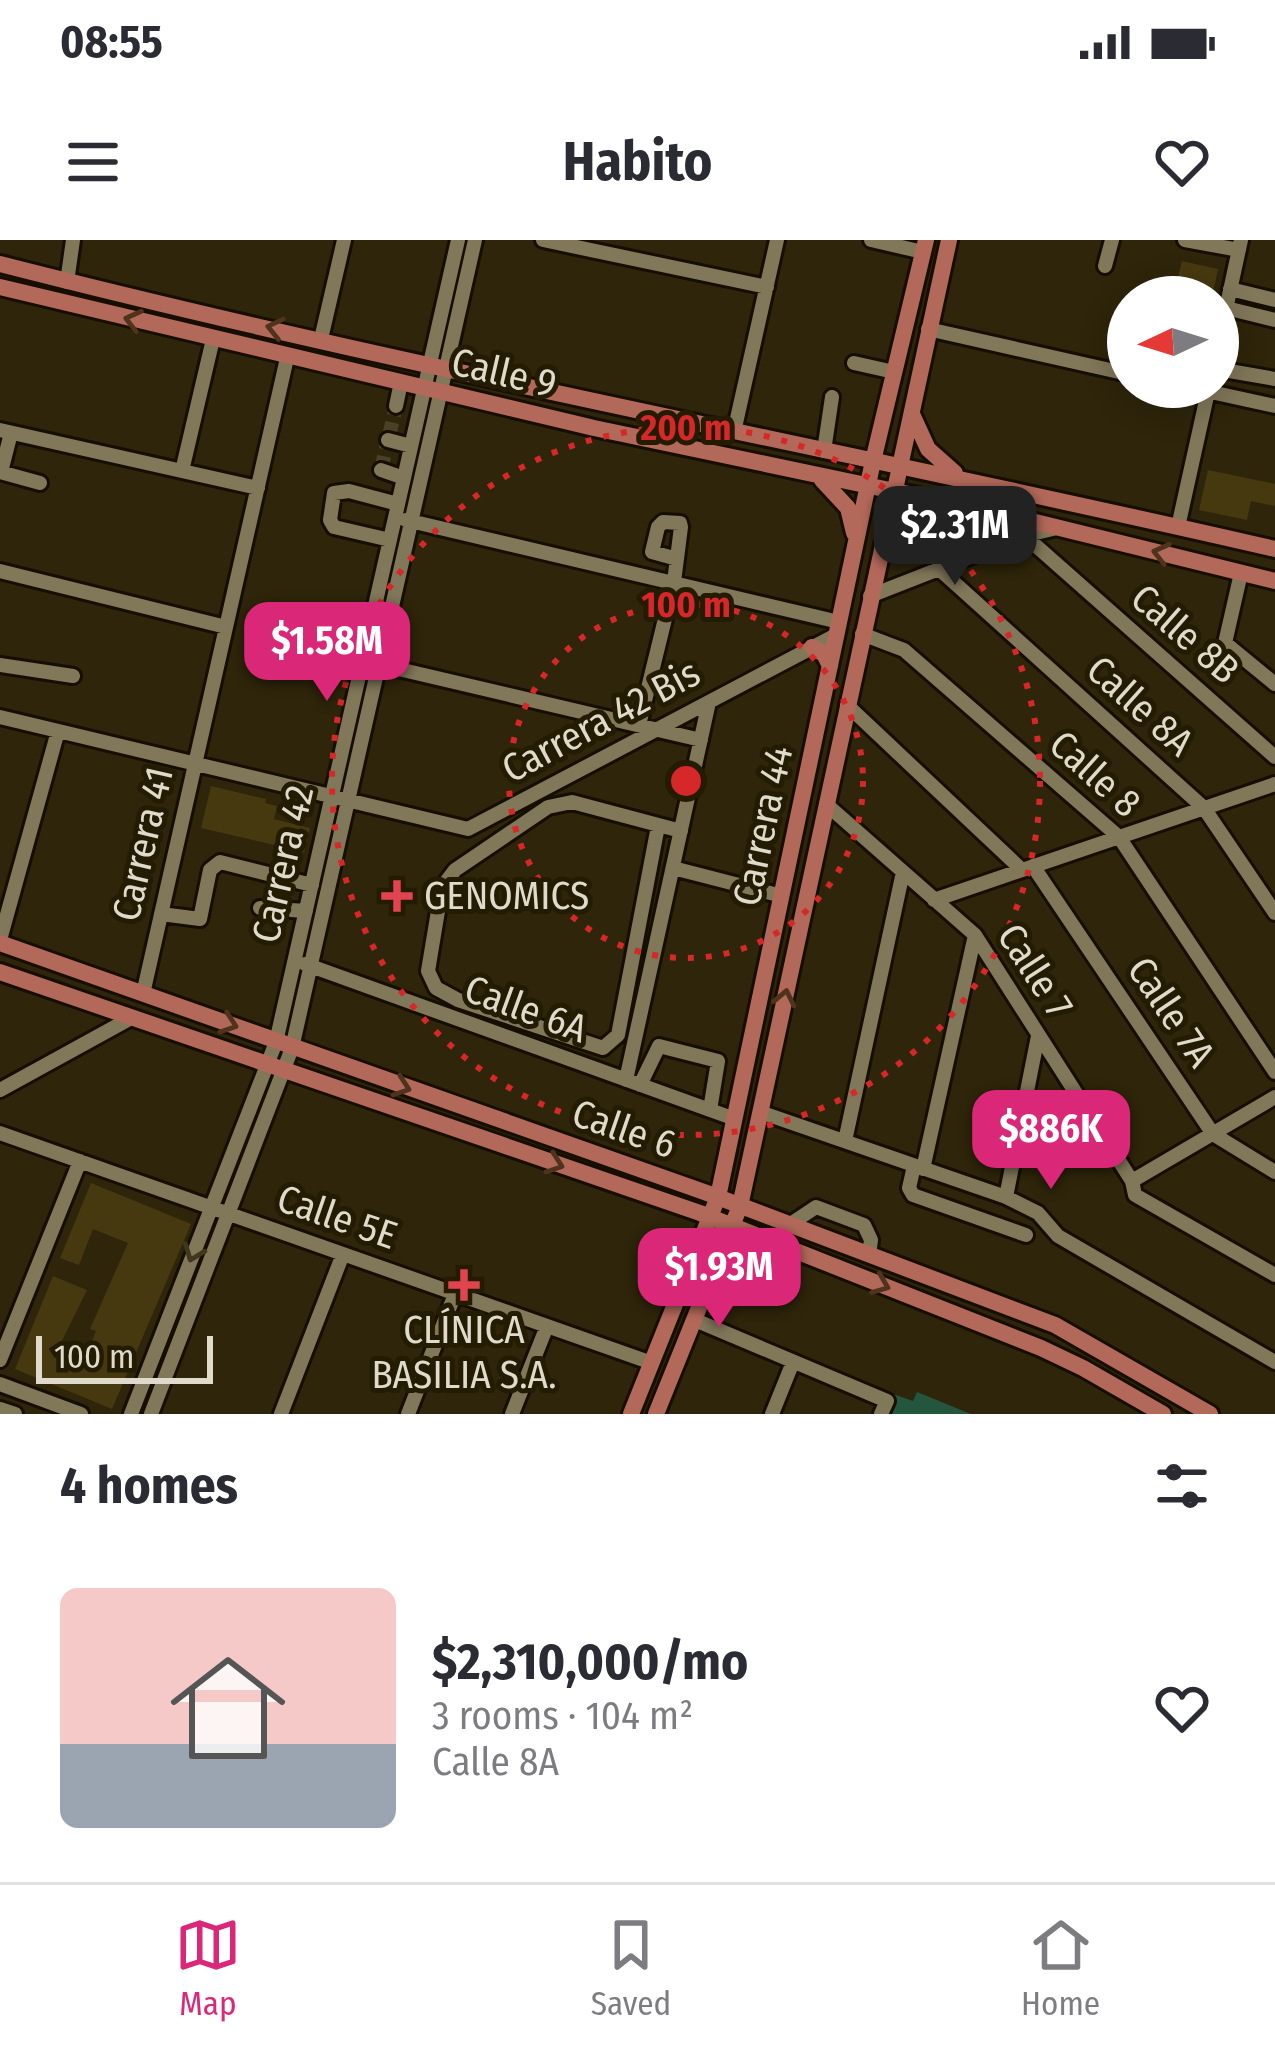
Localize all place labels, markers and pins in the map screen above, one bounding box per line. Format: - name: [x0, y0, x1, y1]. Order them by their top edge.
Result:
- pin: $2.31M: [857, 486, 1053, 588]
- pin: $1.58M: [229, 602, 425, 704]
- centre of rings: [665, 760, 707, 802]
- place label: GENOMICS: [424, 873, 589, 919]
- marker: GENOMICS: [381, 880, 413, 912]
- pin: $886K: [967, 1090, 1135, 1192]
- pin: $1.93M: [621, 1228, 817, 1330]
- marker: CLÍNICA BASILIA S.A.: [448, 1269, 480, 1301]
- place label: CLÍNICA BASILIA S.A.: [371, 1307, 557, 1398]

